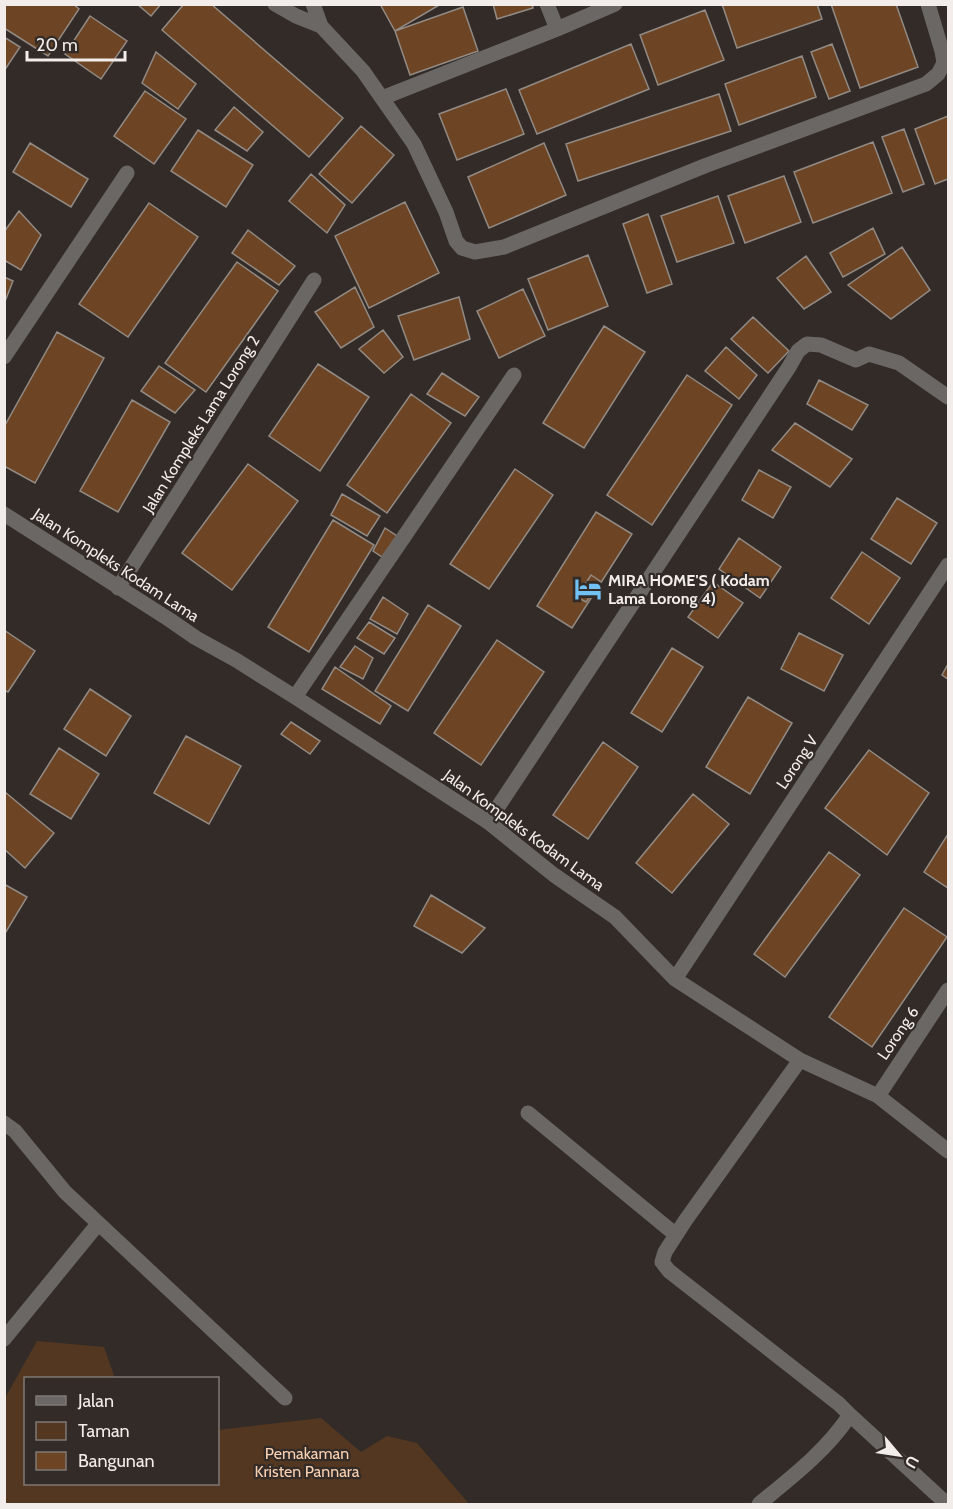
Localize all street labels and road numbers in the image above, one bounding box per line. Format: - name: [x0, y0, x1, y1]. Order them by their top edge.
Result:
- street label: Jalan Kompleks Lama Lorong 2: [138, 332, 263, 517]
- street label: Jalan Kompleks Kodam Lama: [29, 504, 203, 626]
- street label: Lorong V: [772, 731, 822, 792]
- street label: Jalan Kompleks Kodam Lama: [439, 765, 608, 895]
- street label: Lorong 6: [873, 1003, 923, 1063]

